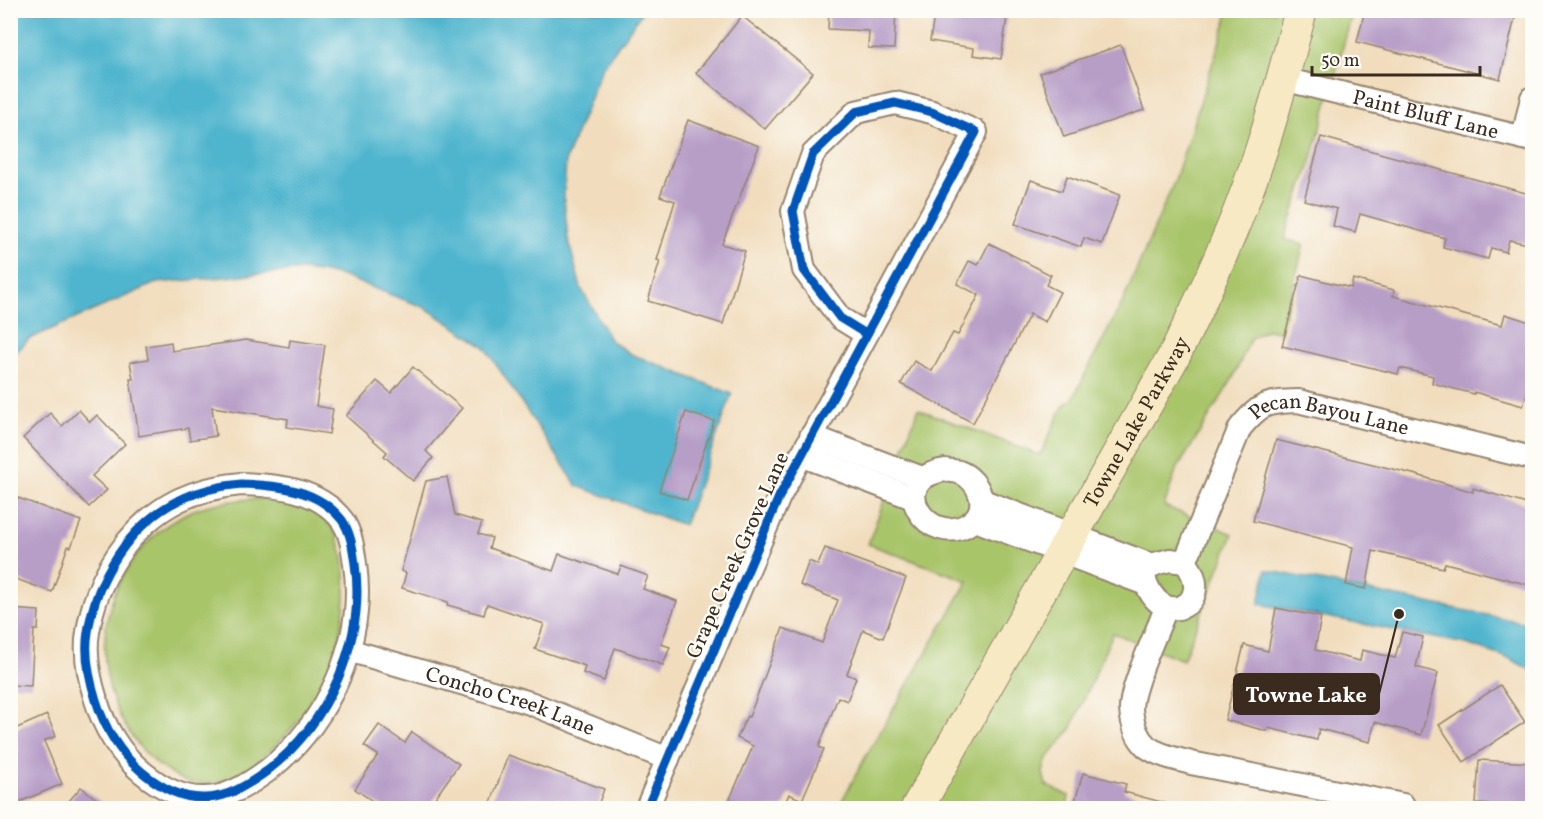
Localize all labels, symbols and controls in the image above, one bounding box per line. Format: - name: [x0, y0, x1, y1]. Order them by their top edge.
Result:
- scale bar: [1312, 39, 1480, 77]
- text: 50 m: [1321, 49, 1360, 74]
- street label: Paint Bluff Lane: [1349, 84, 1501, 147]
- street label: Towne Lake Parkway: [1077, 331, 1198, 514]
- street label: Pecan Bayou Lane: [1243, 388, 1412, 444]
- street label: Grape Creek Grove Lane: [680, 447, 797, 664]
- street label: Concho Creek Lane: [422, 660, 599, 744]
- callout: Towne Lake: [1234, 674, 1379, 714]
- text: Towne Lake: [1245, 681, 1367, 712]

